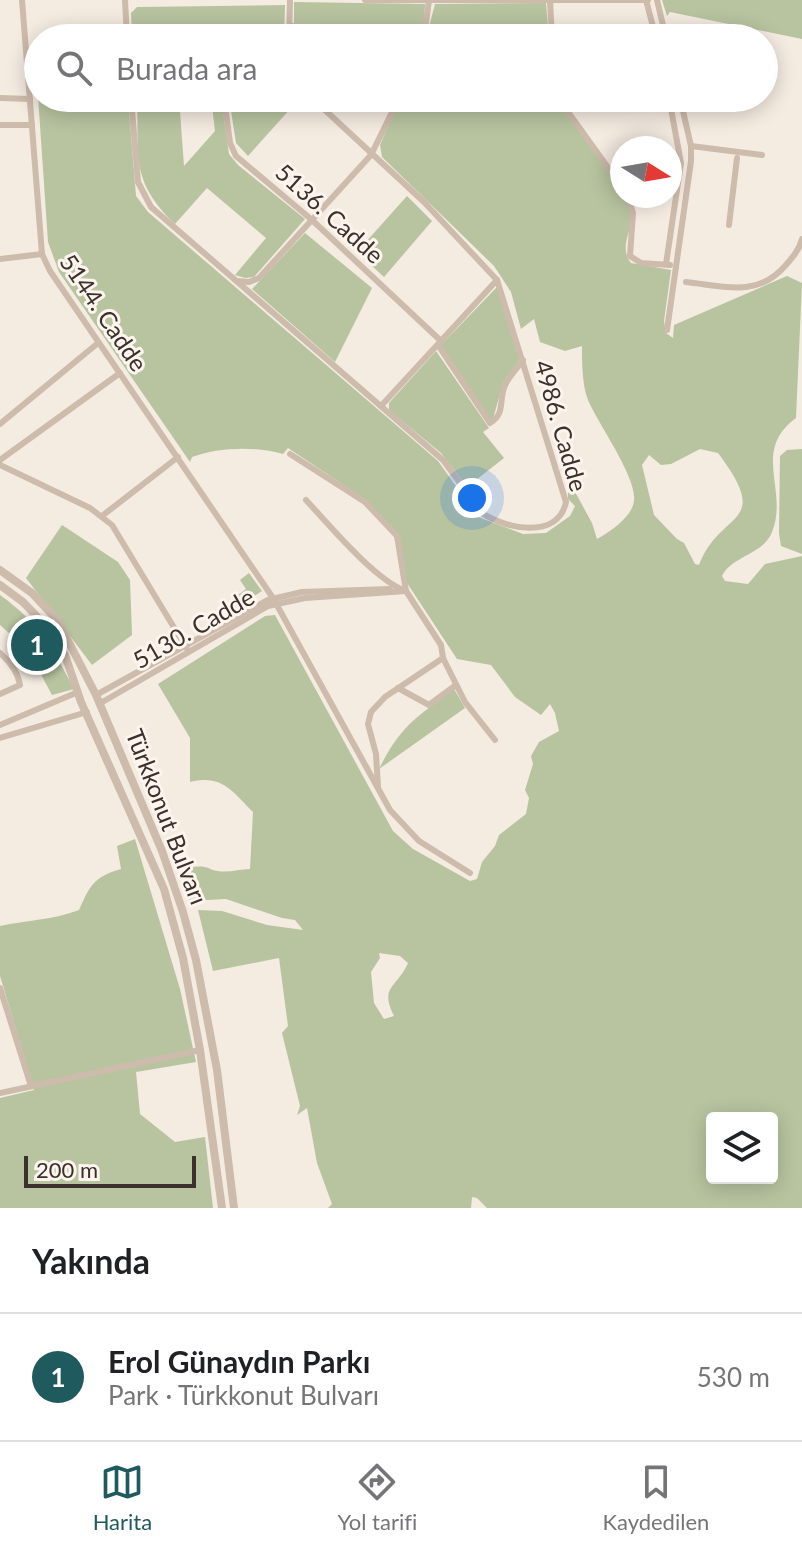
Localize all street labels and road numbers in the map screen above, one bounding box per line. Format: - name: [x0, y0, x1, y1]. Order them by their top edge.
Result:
- street label: 5136. Cadde: [270, 157, 390, 269]
- street label: 5144. Cadde: [54, 248, 154, 376]
- street label: 4986. Cadde: [529, 357, 594, 494]
- street label: 5130. Cadde: [128, 581, 259, 674]
- street label: Türkkonut Bulvarı: [121, 725, 214, 908]

